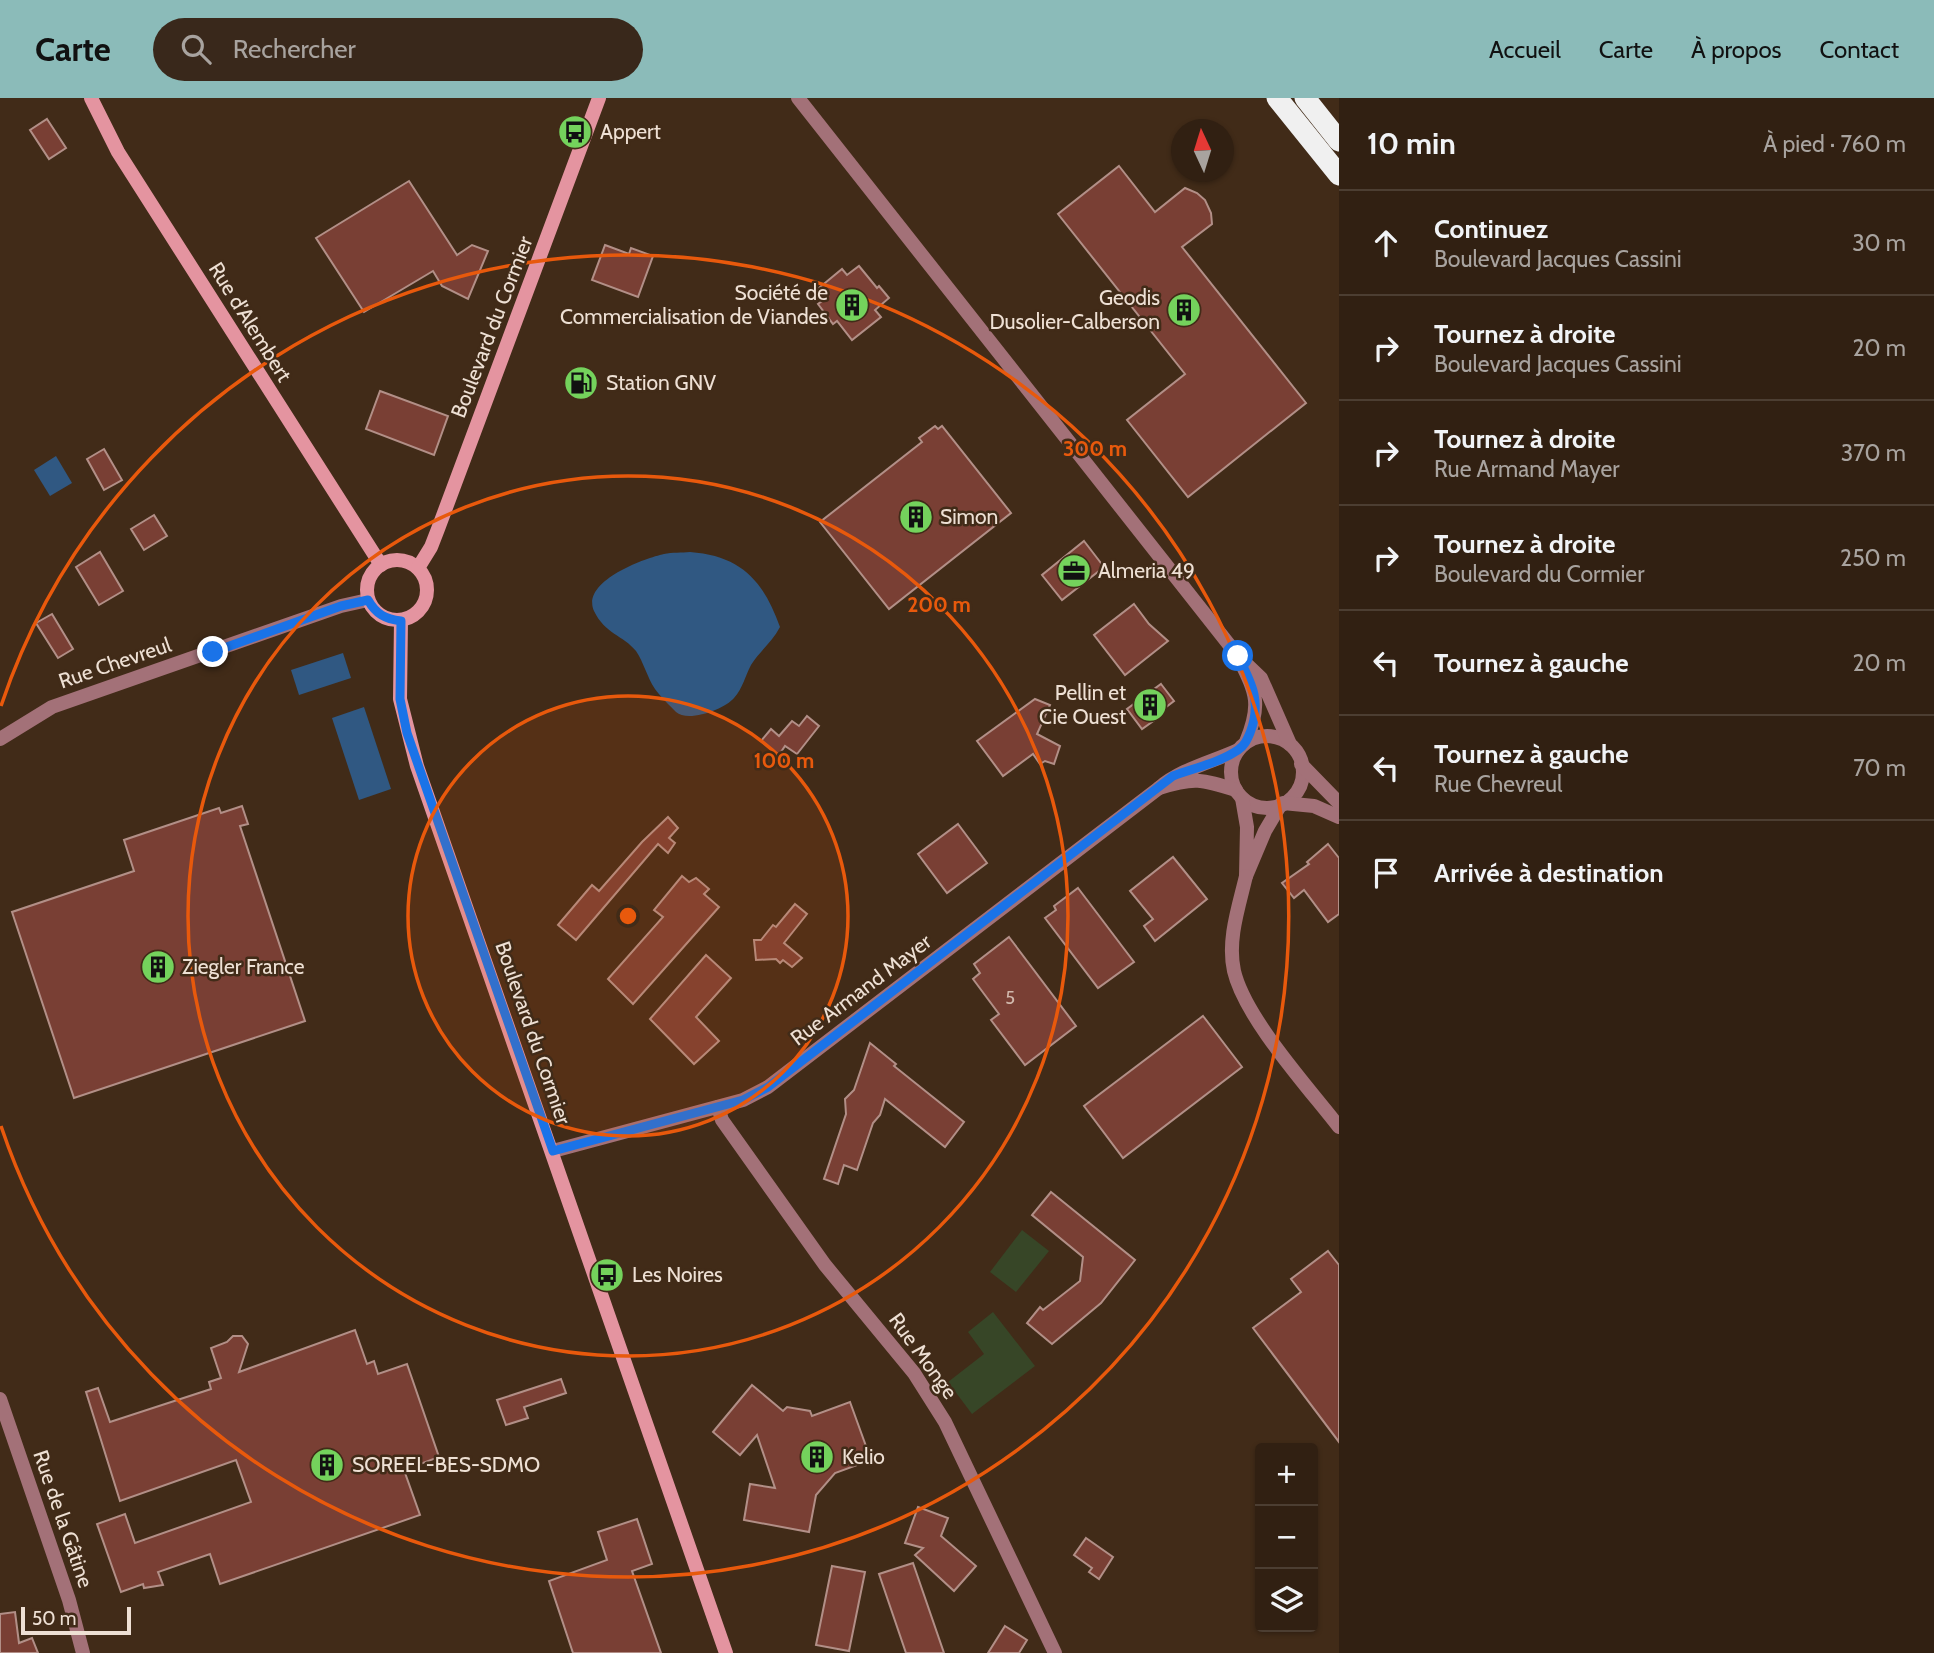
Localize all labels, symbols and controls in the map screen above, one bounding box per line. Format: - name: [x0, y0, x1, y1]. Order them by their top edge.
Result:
- search box: [153, 18, 643, 81]
- text: Carte: [35, 29, 111, 69]
- icon: search: [177, 30, 215, 68]
- text: Rechercher: [233, 33, 356, 65]
- text: Accueil: [1489, 35, 1561, 64]
- text: Carte: [1599, 35, 1653, 64]
- text: À propos: [1691, 35, 1782, 64]
- text: Contact: [1820, 35, 1899, 64]
- bus stop icon: Appert: [556, 113, 594, 151]
- place label: Appert: [600, 119, 661, 144]
- north arrow: [1171, 119, 1234, 182]
- text: 10 min: [1367, 125, 1456, 162]
- text: À pied · 760 m: [1763, 130, 1906, 158]
- text: Continuez: [1434, 213, 1548, 245]
- icon: ahead: [1367, 224, 1405, 262]
- text: 30 m: [1852, 229, 1906, 257]
- street label: Boulevard du Cormier: [445, 232, 538, 421]
- text: Boulevard Jacques Cassini: [1434, 245, 1682, 273]
- street label: Rue d’Alembert: [204, 257, 297, 386]
- place label: Société de Commercialisation de Viandes: [560, 280, 828, 329]
- place label: Geodis Dusolier-Calberson: [989, 285, 1160, 334]
- building icon: Société de Commercialisation de Viandes: [833, 286, 871, 324]
- building icon: Geodis Dusolier-Calberson: [1165, 291, 1203, 329]
- text: Tournez à droite: [1434, 318, 1616, 350]
- icon: right: [1367, 329, 1405, 367]
- text: 20 m: [1853, 334, 1906, 362]
- text: Boulevard Jacques Cassini: [1434, 350, 1682, 378]
- fuel station icon: Station GNV: [562, 364, 600, 402]
- place label: Station GNV: [606, 370, 716, 395]
- text: Tournez à droite: [1434, 423, 1616, 455]
- icon: right: [1367, 434, 1405, 472]
- text: 300 m: [1063, 436, 1127, 461]
- text: 370 m: [1841, 439, 1906, 467]
- text: Rue Armand Mayer: [1434, 455, 1620, 483]
- building icon: Simon: [897, 498, 935, 536]
- place label: Simon: [940, 504, 998, 529]
- text: Tournez à droite: [1434, 528, 1616, 560]
- icon: right: [1367, 539, 1405, 577]
- text: 250 m: [1840, 544, 1906, 572]
- office icon: Almeria 49: [1055, 552, 1093, 590]
- place label: Almeria 49: [1098, 558, 1195, 583]
- text: Boulevard du Cormier: [1434, 560, 1644, 588]
- text: 200 m: [907, 592, 971, 617]
- street label: Rue Chevreul: [55, 632, 174, 693]
- route end: [197, 636, 228, 667]
- route start: [1222, 640, 1253, 671]
- icon: left: [1367, 644, 1405, 682]
- text: Tournez à gauche: [1434, 647, 1629, 679]
- text: 20 m: [1853, 649, 1906, 677]
- place label: Pellin et Cie Ouest: [1039, 680, 1126, 729]
- building icon: Pellin et Cie Ouest: [1131, 686, 1169, 724]
- text: Tournez à gauche: [1434, 738, 1629, 770]
- text: 100 m: [754, 748, 814, 773]
- icon: left: [1367, 749, 1405, 787]
- text: 70 m: [1853, 754, 1906, 782]
- text: Rue Chevreul: [1434, 770, 1562, 798]
- icon: arrive: [1367, 854, 1405, 892]
- text: Arrivée à destination: [1434, 857, 1664, 889]
- centre of rings: [616, 904, 640, 928]
- street label: Rue Armand Mayer: [786, 928, 936, 1051]
- street label: Boulevard du Cormier: [490, 938, 577, 1128]
- building icon: Ziegler France: [139, 948, 177, 986]
- place label: Ziegler France: [182, 954, 305, 979]
- house number: 5: [1005, 987, 1015, 1009]
- bus stop icon: Les Noires: [588, 1256, 626, 1294]
- place label: Les Noires: [632, 1262, 723, 1287]
- street label: Rue Monge: [884, 1308, 963, 1404]
- building icon: Kelio: [798, 1438, 836, 1476]
- map controls: [1255, 1443, 1318, 1632]
- button: +: [1255, 1443, 1318, 1506]
- place label: Kelio: [842, 1444, 885, 1469]
- building icon: SOREEL-BES-SDMO: [308, 1446, 346, 1484]
- street label: Rue de la Gâtine: [28, 1447, 99, 1591]
- place label: SOREEL-BES-SDMO: [352, 1452, 540, 1477]
- button: −: [1255, 1506, 1318, 1569]
- button: layers: [1255, 1569, 1318, 1632]
- scale bar: [21, 1604, 131, 1636]
- text: 50 m: [32, 1607, 76, 1630]

